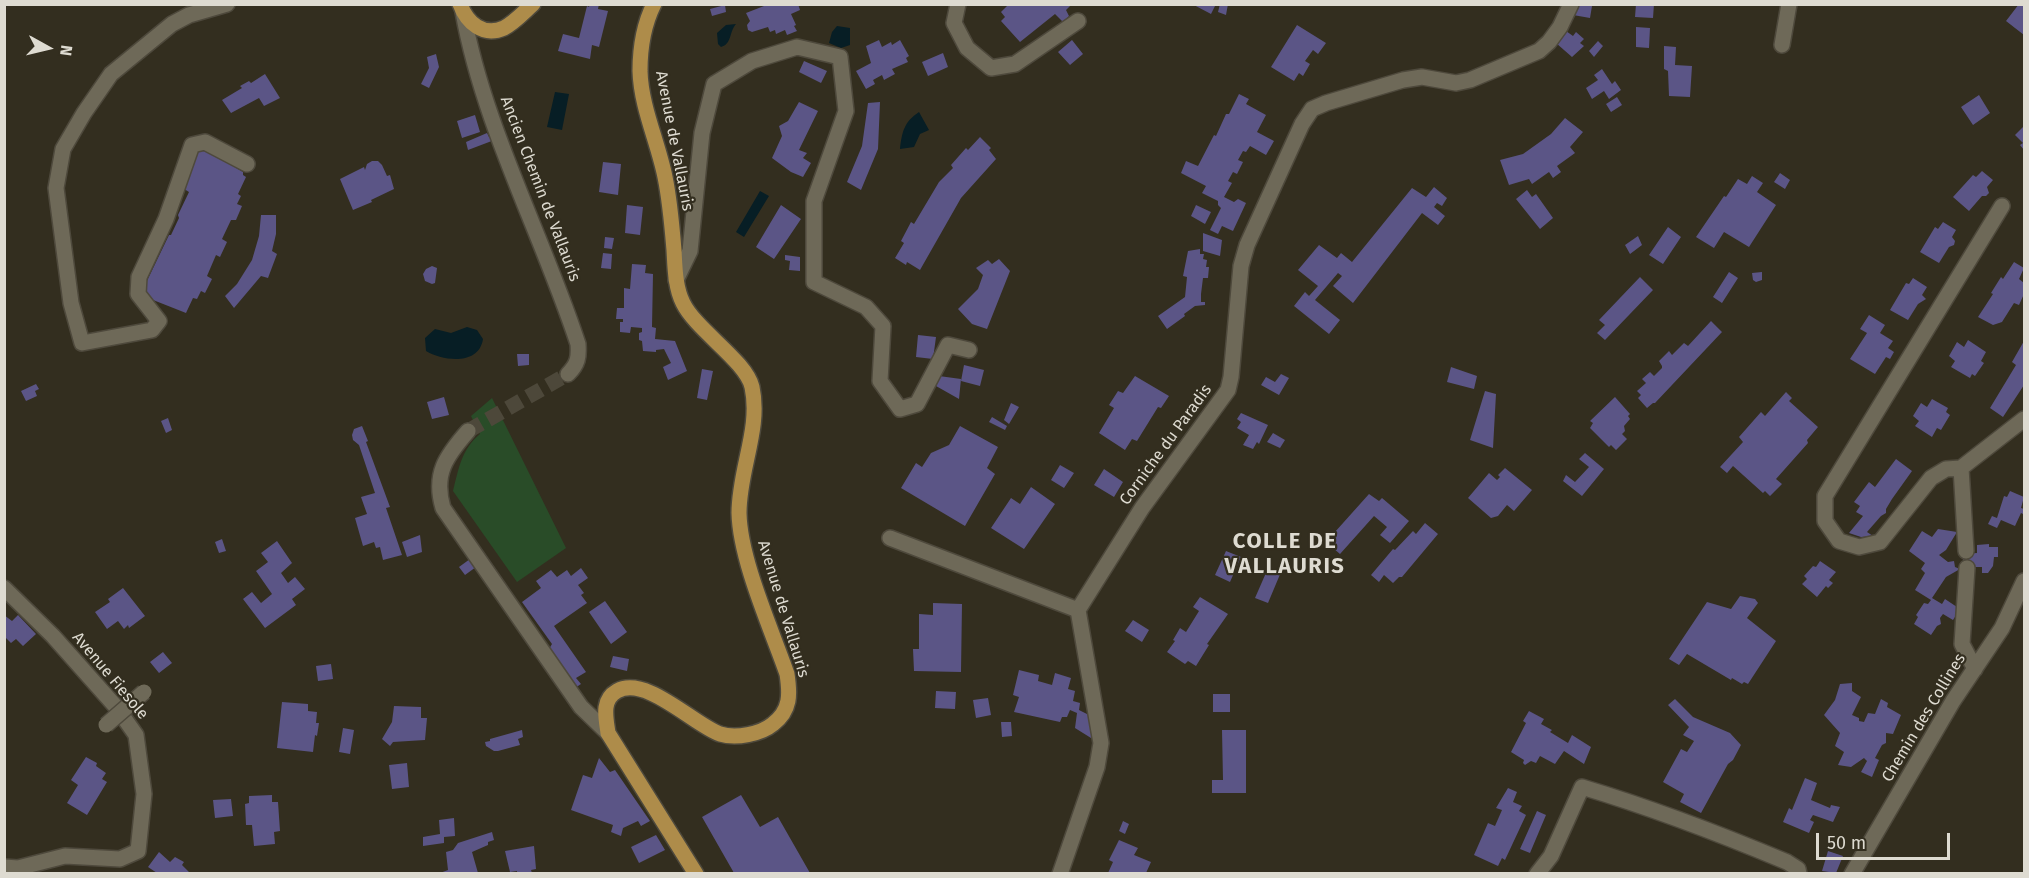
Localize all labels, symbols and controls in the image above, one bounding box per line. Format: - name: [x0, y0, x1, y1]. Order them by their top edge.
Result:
- north arrow: [18, 18, 78, 78]
- text: N: [56, 44, 76, 57]
- street label: Avenue de Vallauris: [651, 69, 697, 213]
- street label: Ancien Chemin de Vallauris: [496, 94, 584, 284]
- street label: Corniche du Paradis: [1116, 381, 1216, 509]
- district label: COLLE DE VALLAURIS: [1225, 529, 1345, 580]
- street label: Avenue de Vallauris: [753, 538, 813, 680]
- street label: Avenue Fiesole: [68, 628, 152, 724]
- street label: Chemin des Collines: [1878, 650, 1970, 786]
- scale bar: [1819, 821, 1952, 859]
- text: 50 m: [1827, 832, 1866, 854]

